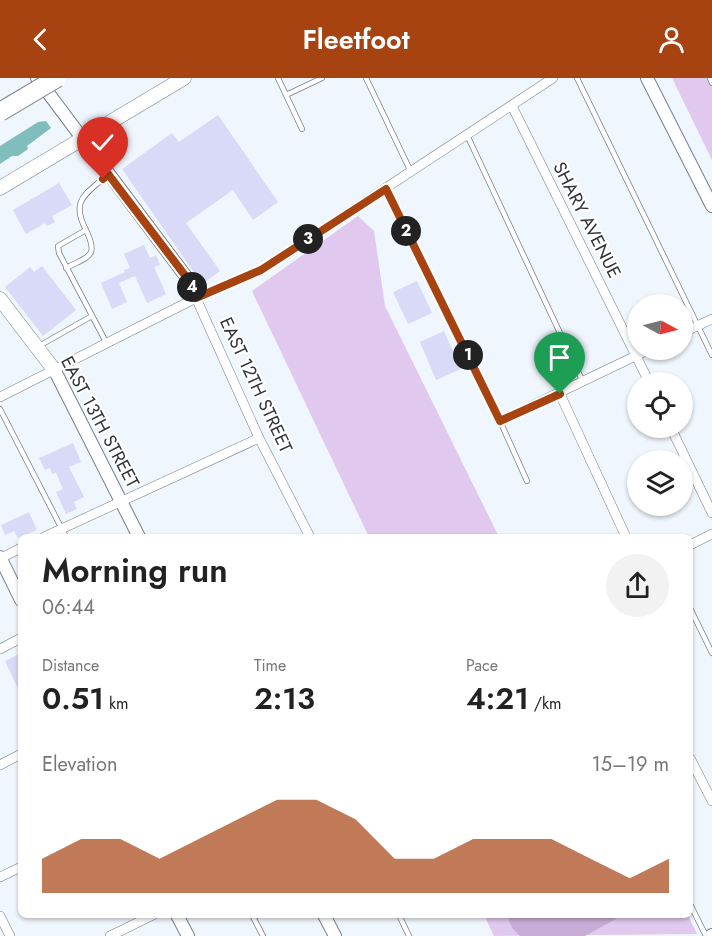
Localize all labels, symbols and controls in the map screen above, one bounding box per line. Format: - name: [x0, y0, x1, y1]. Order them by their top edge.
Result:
- text: Fleetfoot: [302, 20, 410, 59]
- icon: back: [24, 23, 57, 56]
- icon: person: [655, 23, 688, 56]
- pin: [77, 117, 128, 179]
- icon: check: [86, 126, 119, 159]
- street label: SHARY AVENUE: [547, 157, 627, 283]
- pin: 2: [391, 216, 421, 246]
- text: 2: [401, 219, 411, 242]
- pin: 3: [293, 224, 323, 254]
- text: 3: [303, 227, 313, 250]
- pin: 4: [177, 272, 207, 302]
- text: 4: [186, 275, 198, 298]
- north arrow: [627, 294, 693, 360]
- map controls: [627, 294, 693, 516]
- street label: EAST 12TH STREET: [213, 313, 299, 458]
- pin: [534, 332, 585, 394]
- pin: 1: [453, 340, 483, 370]
- icon: arrive: [543, 341, 576, 374]
- text: 1: [464, 343, 472, 366]
- street label: EAST 13TH STREET: [54, 351, 146, 493]
- button: locate: [627, 372, 693, 438]
- button: layers: [627, 450, 693, 516]
- text: Morning run: [42, 547, 228, 594]
- button: share: [606, 554, 669, 617]
- text: 06:44: [42, 593, 95, 622]
- text: Distance: [42, 654, 99, 677]
- text: Time: [254, 654, 286, 677]
- text: Pace: [466, 654, 498, 677]
- text: 0.51: [42, 677, 104, 720]
- text: 2:13: [254, 677, 315, 720]
- text: 4:21: [466, 677, 529, 720]
- text: km: [104, 692, 128, 715]
- text: /km: [529, 692, 561, 715]
- text: Elevation: [42, 750, 117, 779]
- text: 15–19 m: [592, 750, 669, 779]

